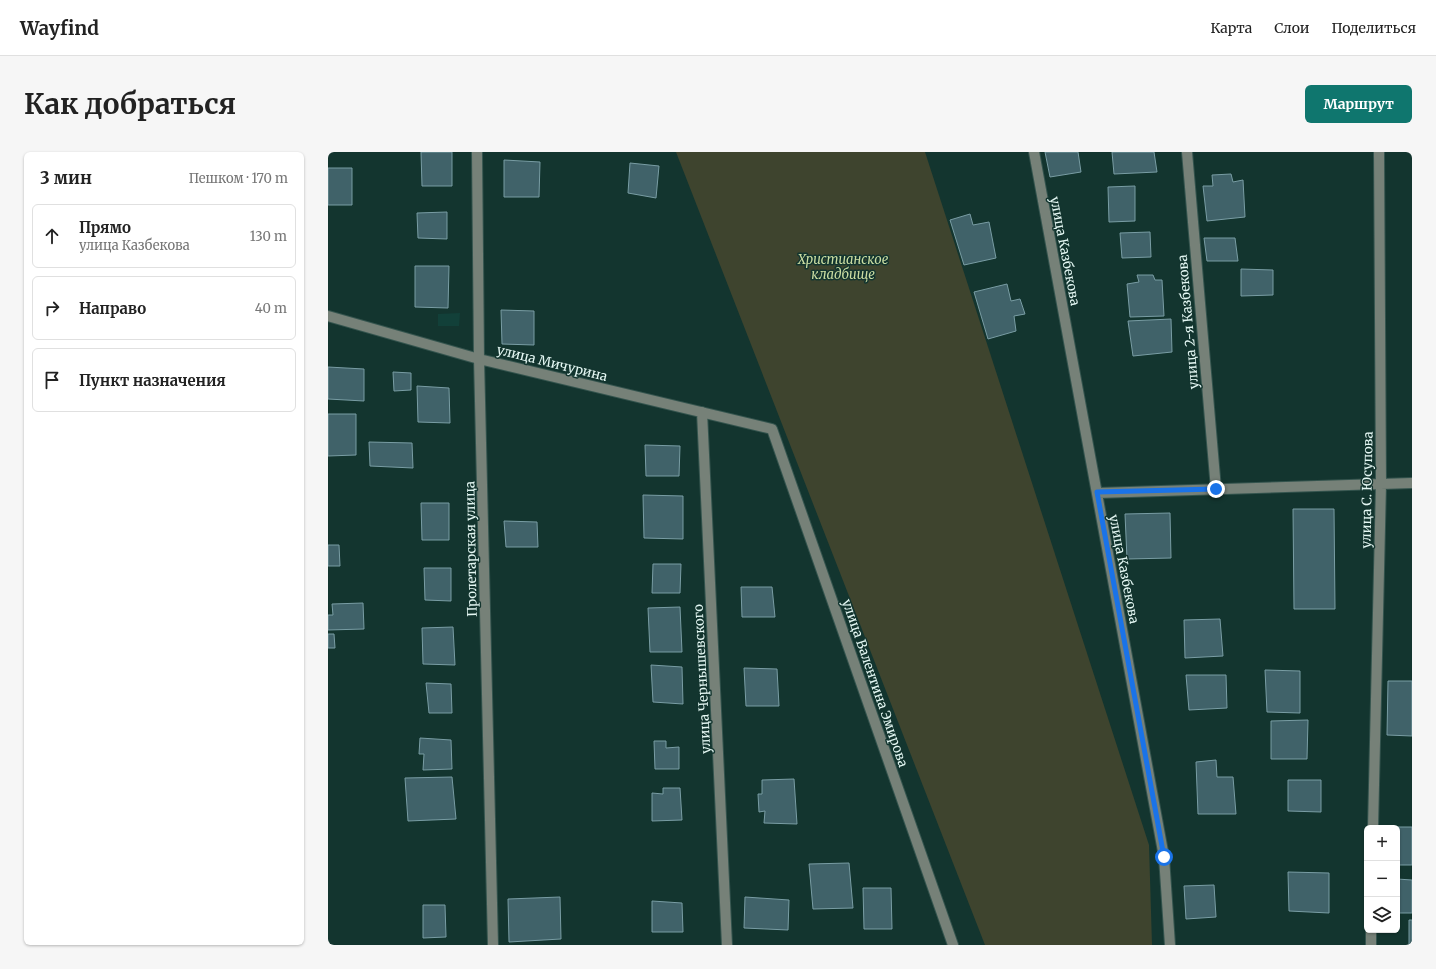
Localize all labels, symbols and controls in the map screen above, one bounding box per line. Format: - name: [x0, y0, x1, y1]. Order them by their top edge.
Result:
- text: Wayfind: [20, 16, 99, 40]
- text: Карта: [1210, 19, 1252, 37]
- text: Слои: [1274, 19, 1309, 37]
- text: Поделиться: [1331, 19, 1416, 37]
- button: Маршрут: [1305, 85, 1412, 123]
- text: Как добраться: [24, 86, 236, 122]
- text: 3 мин: [40, 167, 92, 189]
- text: Пешком · 170 m: [189, 170, 288, 187]
- street label: улица Казбекова: [1046, 195, 1084, 307]
- text: Прямо: [79, 218, 131, 237]
- icon: ahead: [41, 225, 63, 247]
- text: 130 m: [250, 228, 287, 245]
- text: улица Казбекова: [79, 237, 190, 254]
- park label: Христианское кладбище: [797, 251, 889, 283]
- street label: улица 2-я Казбекова: [1174, 254, 1202, 390]
- icon: right: [41, 297, 63, 319]
- text: Направо: [79, 299, 146, 318]
- text: 40 m: [255, 300, 287, 317]
- street label: улица Мичурина: [495, 341, 609, 385]
- icon: arrive: [41, 369, 63, 391]
- text: Пункт назначения: [79, 371, 226, 390]
- street label: улица С. Юсупова: [1357, 431, 1377, 549]
- route end: [1207, 480, 1225, 498]
- street label: Пролетарская улица: [461, 481, 481, 617]
- street label: улица Казбекова: [1105, 513, 1143, 625]
- street label: улица Валентина Эмирова: [838, 597, 912, 769]
- street label: улица Чернышевского: [690, 603, 714, 754]
- map controls: [1364, 825, 1400, 933]
- button: +: [1364, 825, 1400, 861]
- route start: [1155, 848, 1173, 866]
- button: −: [1364, 861, 1400, 897]
- button: layers: [1364, 897, 1400, 933]

